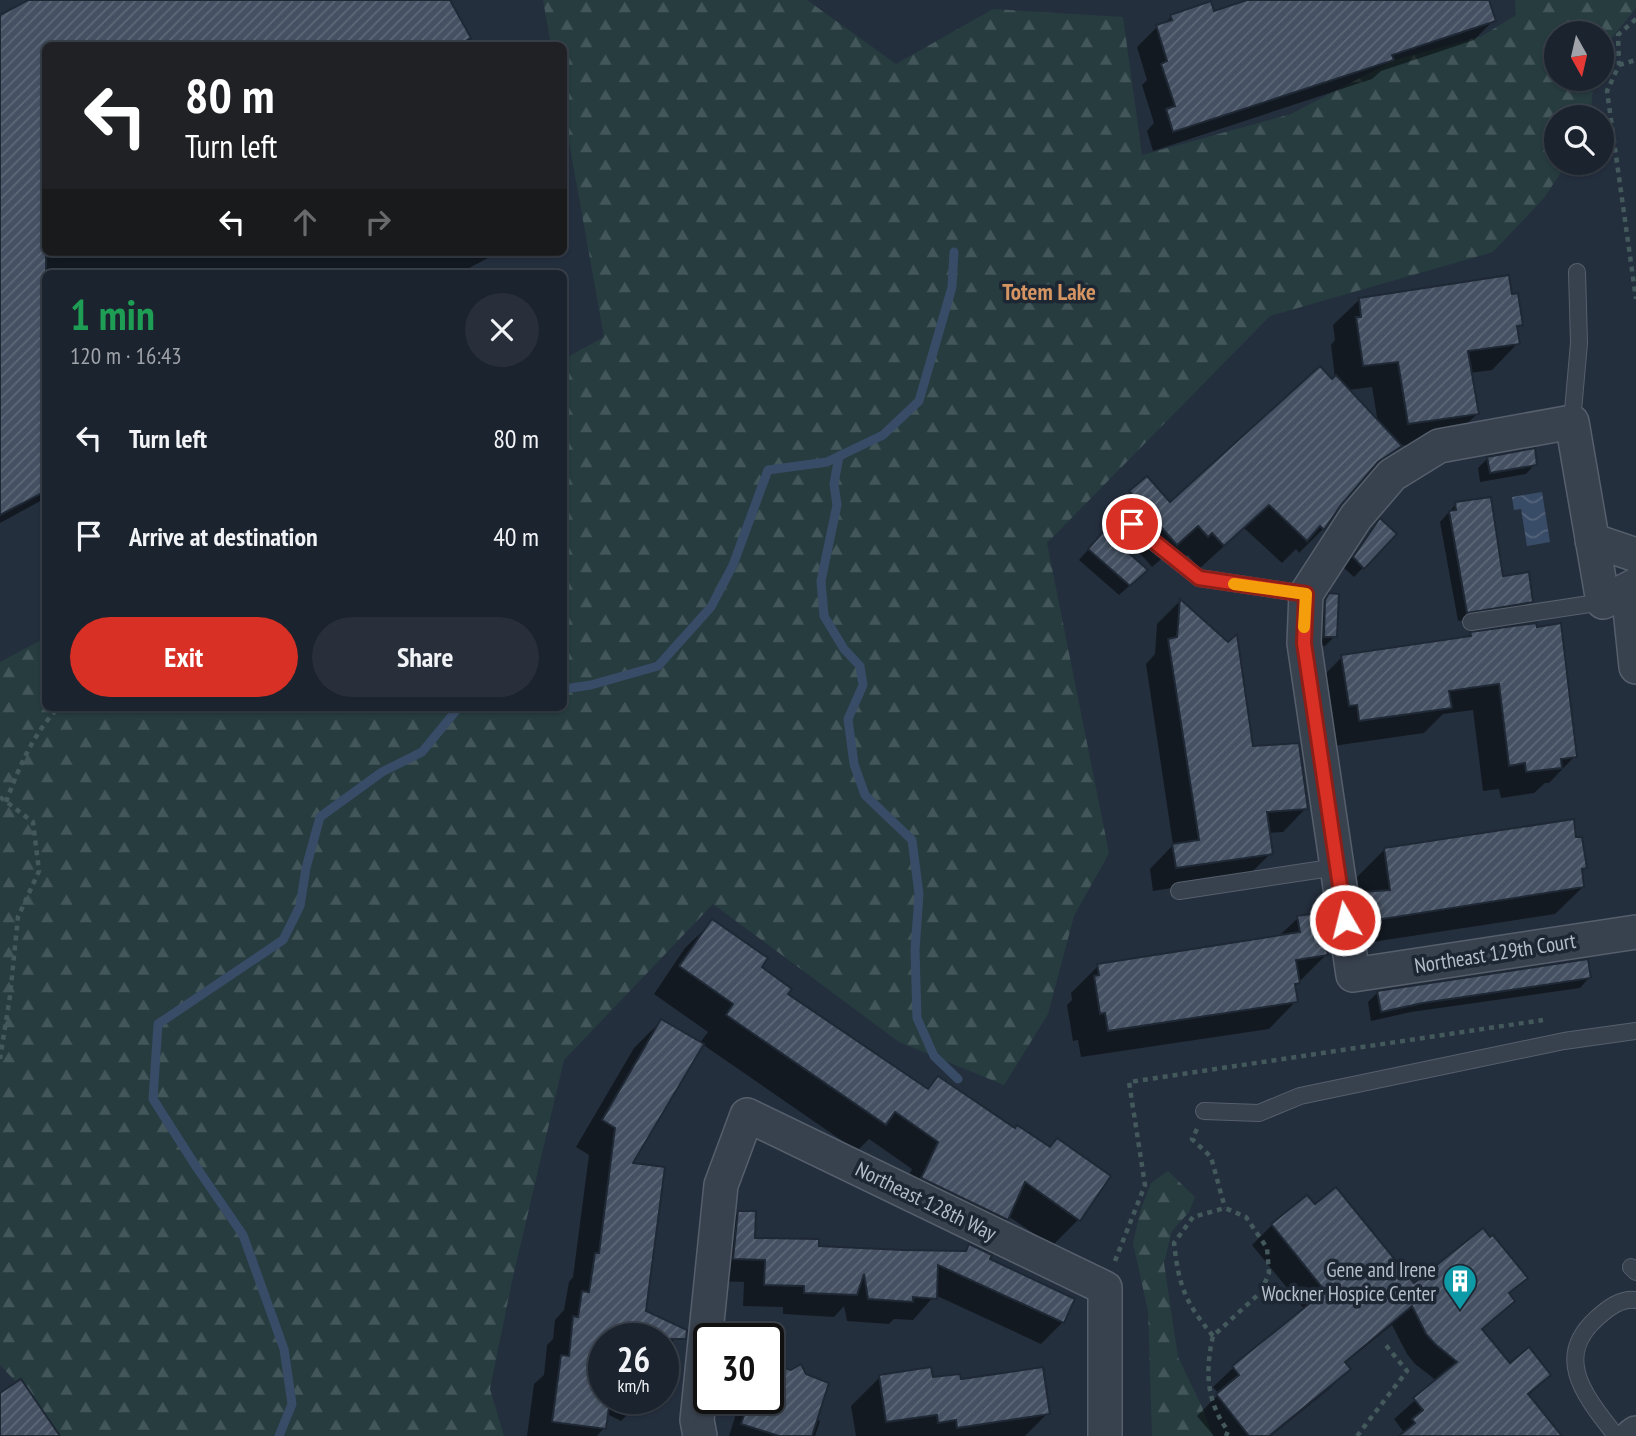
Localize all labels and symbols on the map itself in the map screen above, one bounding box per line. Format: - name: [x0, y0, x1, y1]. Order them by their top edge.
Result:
- north arrow: [1544, 21, 1614, 91]
- district label: Totem Lake: [1002, 277, 1096, 306]
- pin: [1102, 494, 1162, 554]
- position arrow: [1308, 883, 1382, 957]
- street label: Northeast 129th Court: [1412, 927, 1578, 979]
- street label: Northeast 128th Way: [851, 1155, 1001, 1247]
- place label: Gene and Irene Wockner Hospice Center: [1262, 1256, 1436, 1307]
- building icon: Gene and Irene Wockner Hospice Center: [1441, 1262, 1479, 1311]
- speed limit sign: 30: [693, 1323, 784, 1414]

